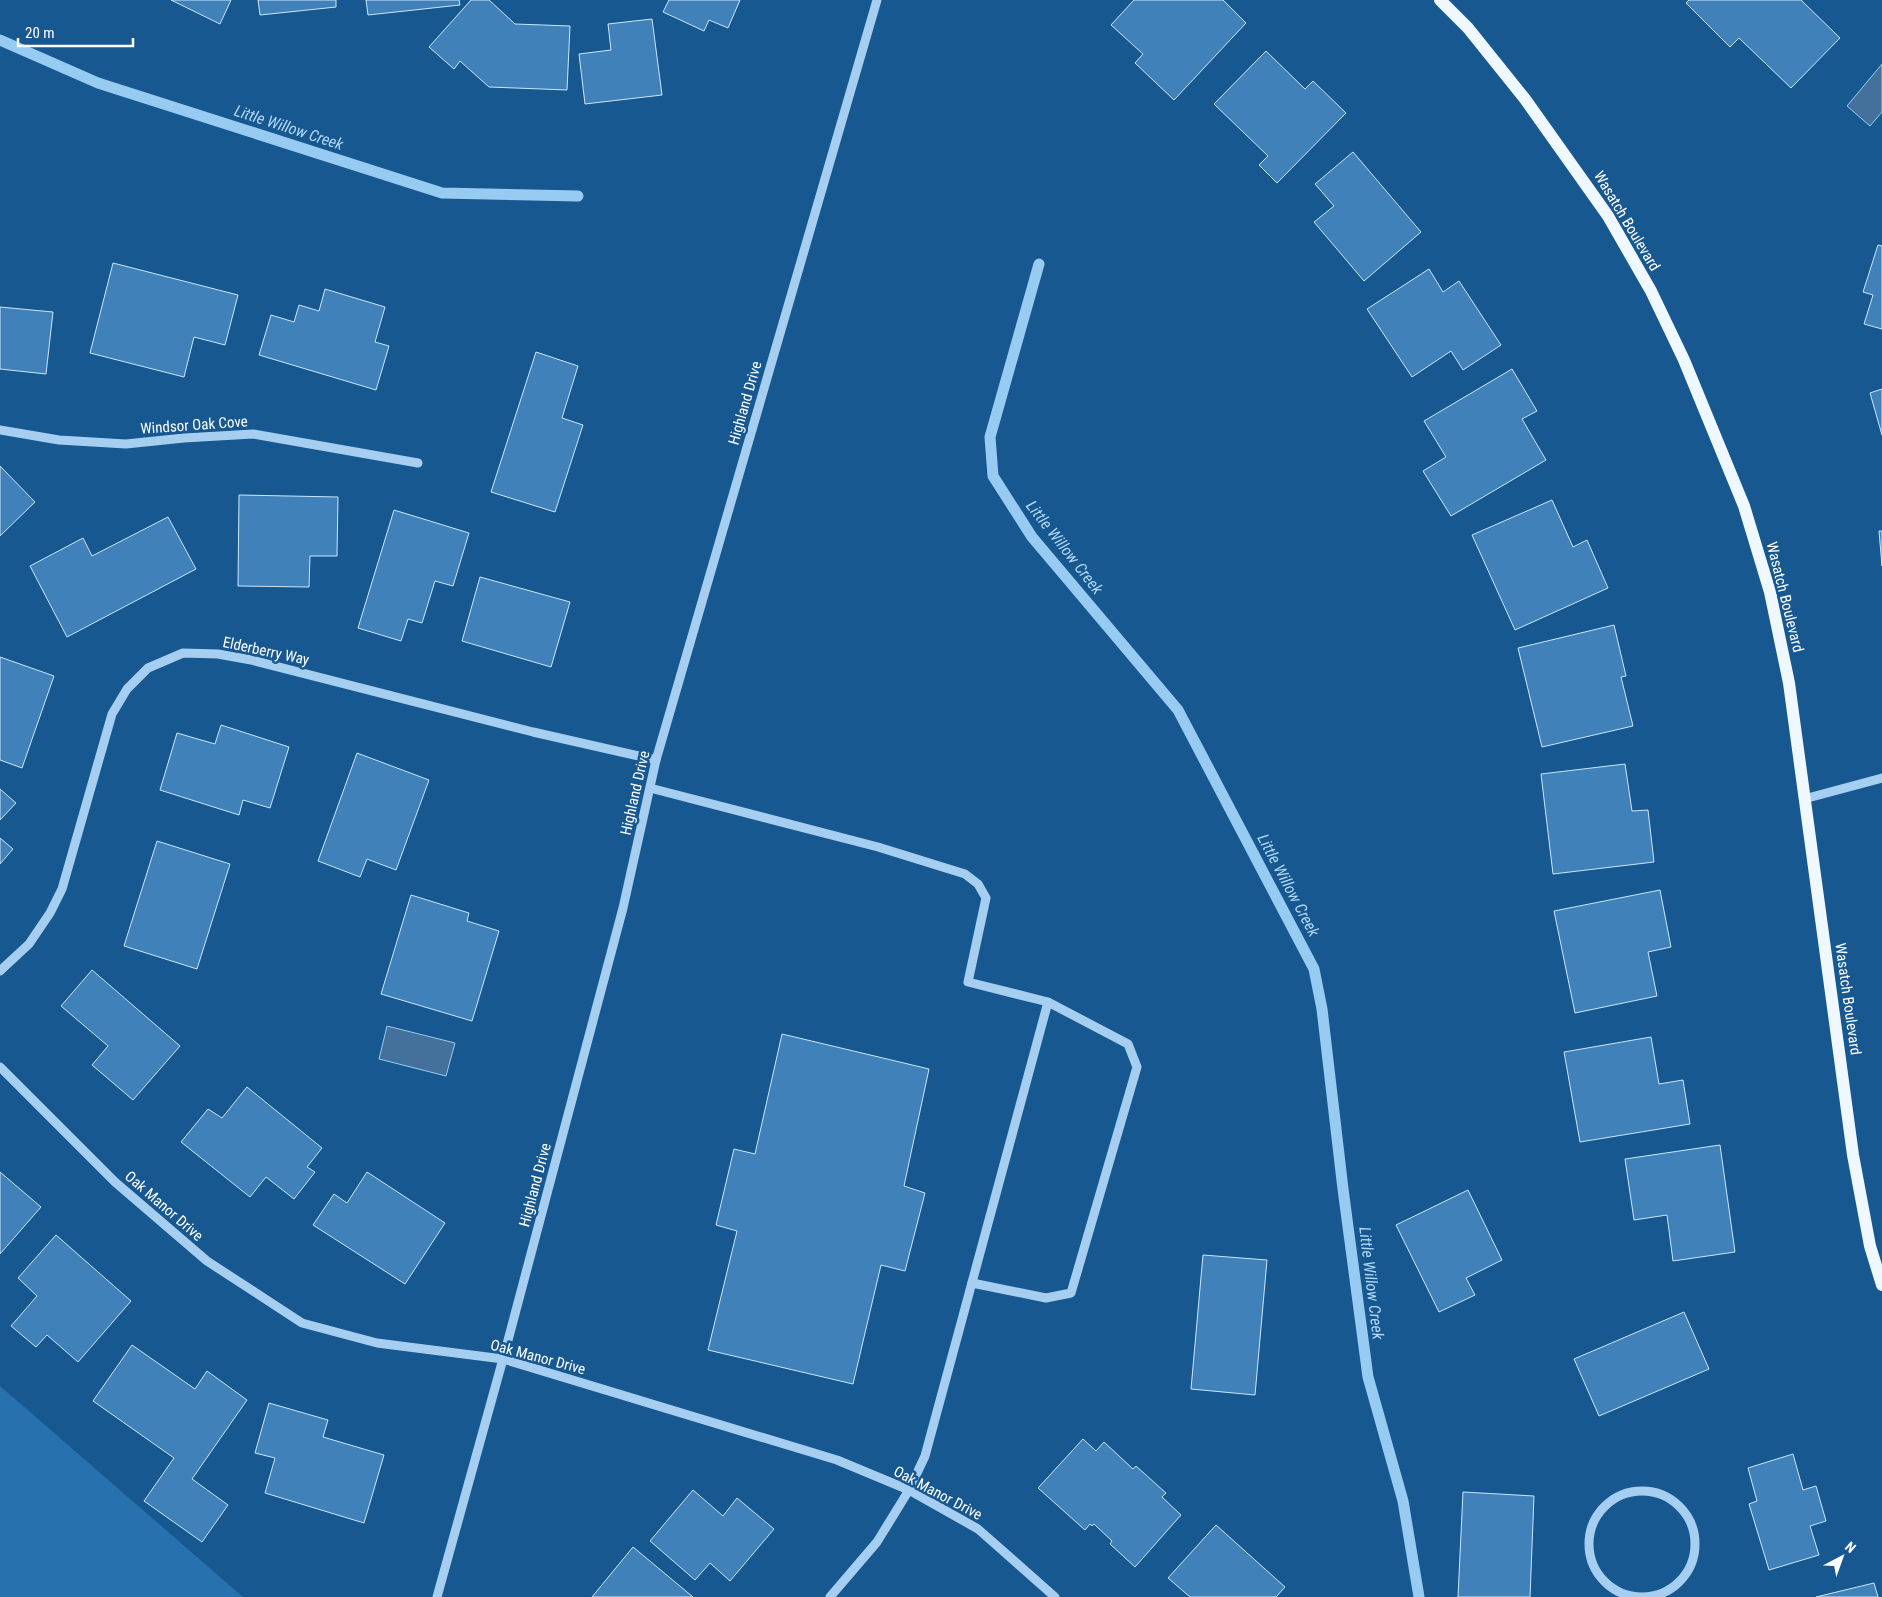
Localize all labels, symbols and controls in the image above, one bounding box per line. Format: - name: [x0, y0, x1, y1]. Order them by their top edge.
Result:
- scale bar: [18, 15, 132, 47]
- text: 20 m: [25, 24, 55, 42]
- water label: Little Willow Creek: [232, 101, 347, 154]
- street label: Wasatch Boulevard: [1590, 168, 1664, 274]
- street label: Highland Drive: [724, 359, 766, 447]
- street label: Windsor Oak Cove: [140, 412, 248, 438]
- water label: Little Willow Creek: [1022, 497, 1108, 599]
- street label: Wasatch Boulevard: [1763, 540, 1807, 654]
- street label: Elderberry Way: [221, 633, 311, 669]
- street label: Highland Drive: [617, 749, 653, 837]
- water label: Little Willow Creek: [1254, 831, 1324, 941]
- street label: Wasatch Boulevard: [1831, 942, 1865, 1056]
- street label: Highland Drive: [515, 1141, 555, 1229]
- street label: Oak Manor Drive: [121, 1167, 207, 1245]
- water label: Little Willow Creek: [1355, 1226, 1388, 1342]
- street label: Oak Manor Drive: [489, 1336, 587, 1378]
- street label: Oak Manor Drive: [891, 1462, 985, 1524]
- north arrow: [1817, 1532, 1867, 1582]
- text: N: [1842, 1538, 1859, 1556]

